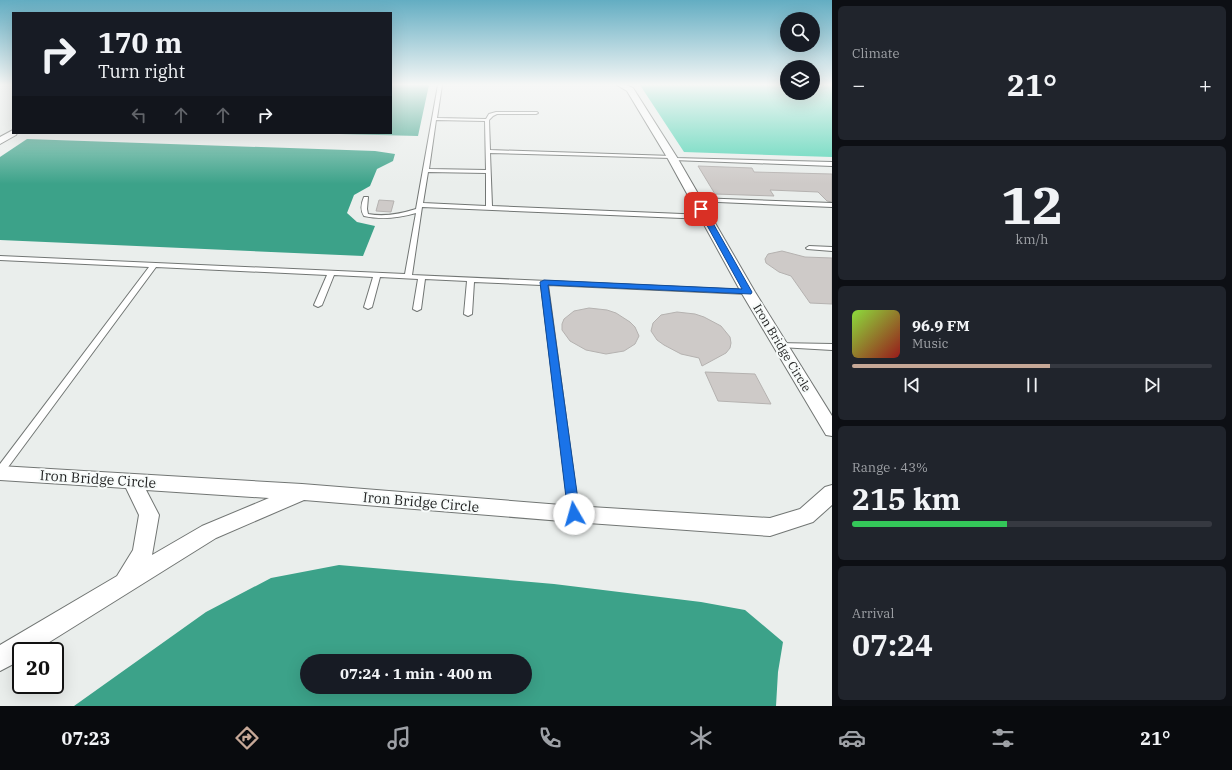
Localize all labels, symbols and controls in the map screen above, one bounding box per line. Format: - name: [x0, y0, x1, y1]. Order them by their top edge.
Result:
- map controls: [780, 12, 820, 100]
- button: search: [780, 12, 820, 52]
- text: 170 m: [98, 24, 182, 61]
- icon: right: [32, 28, 84, 80]
- text: Climate: [852, 45, 899, 62]
- text: Turn right: [98, 60, 185, 83]
- button: layers: [780, 60, 820, 100]
- text: 21°: [1007, 65, 1057, 104]
- text: −: [852, 70, 865, 99]
- text: +: [1199, 70, 1212, 99]
- icon: left: [128, 104, 150, 126]
- icon: ahead: [170, 104, 192, 126]
- icon: ahead: [212, 104, 234, 126]
- icon: right: [254, 104, 276, 126]
- text: 12: [1001, 171, 1063, 238]
- pin: [684, 192, 718, 226]
- icon: arrive: [690, 198, 712, 220]
- text: km/h: [1016, 231, 1048, 248]
- street label: Iron Bridge Circle: [750, 301, 815, 394]
- text: 96.9 FM: [912, 316, 970, 335]
- text: Music: [912, 335, 949, 352]
- icon: previous: [901, 374, 923, 396]
- icon: pause: [1021, 374, 1043, 396]
- icon: next: [1141, 374, 1163, 396]
- text: Range · 43%: [852, 459, 928, 476]
- street label: Iron Bridge Circle: [39, 466, 157, 492]
- text: 215 km: [852, 479, 961, 518]
- street label: Iron Bridge Circle: [362, 488, 480, 516]
- position arrow: [553, 493, 595, 535]
- text: Arrival: [852, 605, 894, 622]
- text: 07:24: [852, 625, 933, 664]
- speed limit sign: 20: [12, 642, 64, 694]
- text: 07:24 · 1 min · 400 m: [340, 664, 492, 683]
- icon: directions: [233, 724, 261, 752]
- icon: music: [385, 724, 413, 752]
- icon: phone: [536, 724, 564, 752]
- icon: climate: [687, 724, 715, 752]
- icon: car: [838, 724, 866, 752]
- icon: filters: [989, 724, 1017, 752]
- text: 07:23: [62, 727, 110, 750]
- text: 21°: [1140, 727, 1170, 750]

